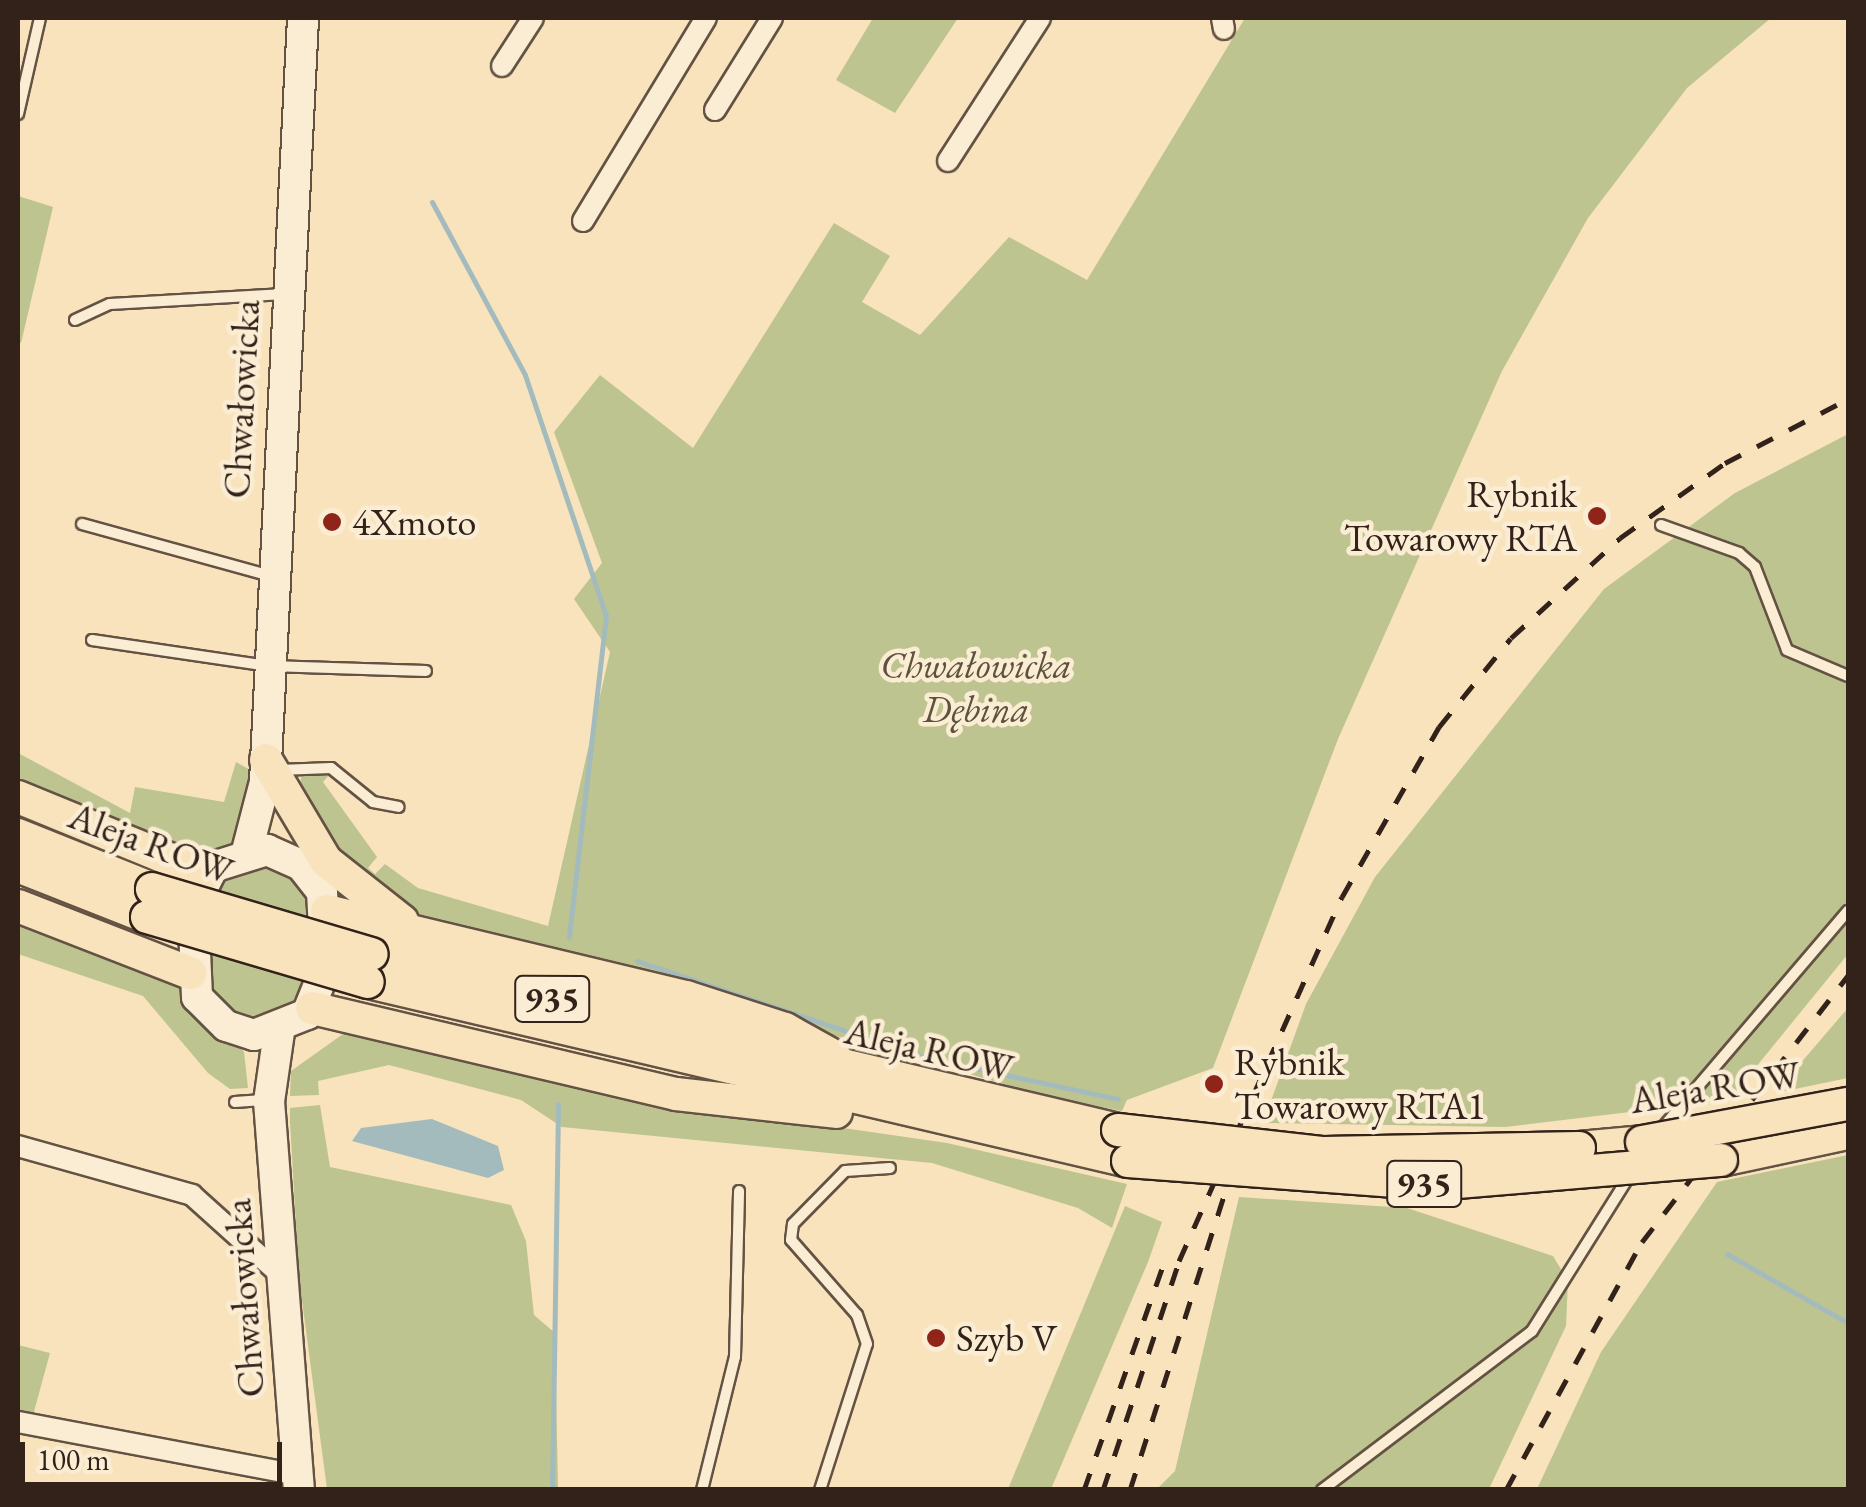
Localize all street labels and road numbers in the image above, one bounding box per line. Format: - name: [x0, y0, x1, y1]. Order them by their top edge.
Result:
- street label: Chwałowicka: [213, 298, 269, 500]
- street label: Aleja ROW: [63, 792, 239, 894]
- road number: 935: [512, 969, 592, 1029]
- street label: Aleja ROW: [840, 1008, 1018, 1090]
- street label: Aleja ROW: [1627, 1051, 1803, 1123]
- road number: 935: [1384, 1154, 1464, 1214]
- street label: Chwałowicka: [214, 1197, 274, 1399]

